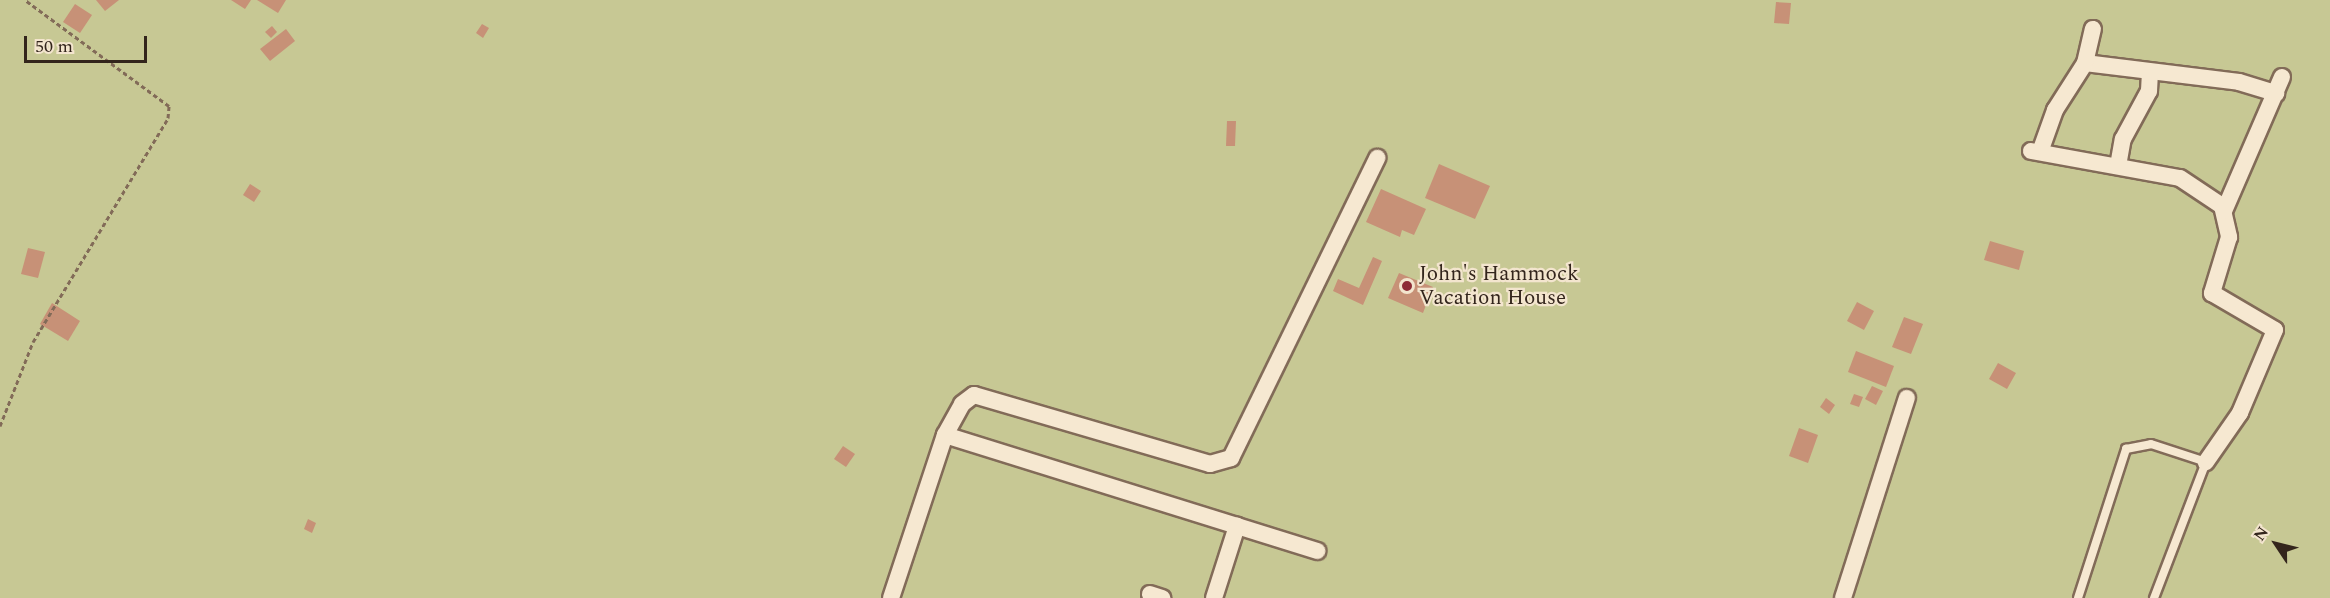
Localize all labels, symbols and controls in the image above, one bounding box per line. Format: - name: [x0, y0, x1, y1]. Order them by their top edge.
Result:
- scale bar: [27, 24, 150, 62]
- text: 50 m: [35, 33, 73, 60]
- place label: John's Hammock Vacation House: [1419, 261, 1579, 311]
- marker: John's Hammock Vacation House: [1400, 279, 1414, 293]
- north arrow: [2246, 514, 2306, 574]
- text: N: [2248, 521, 2275, 546]

